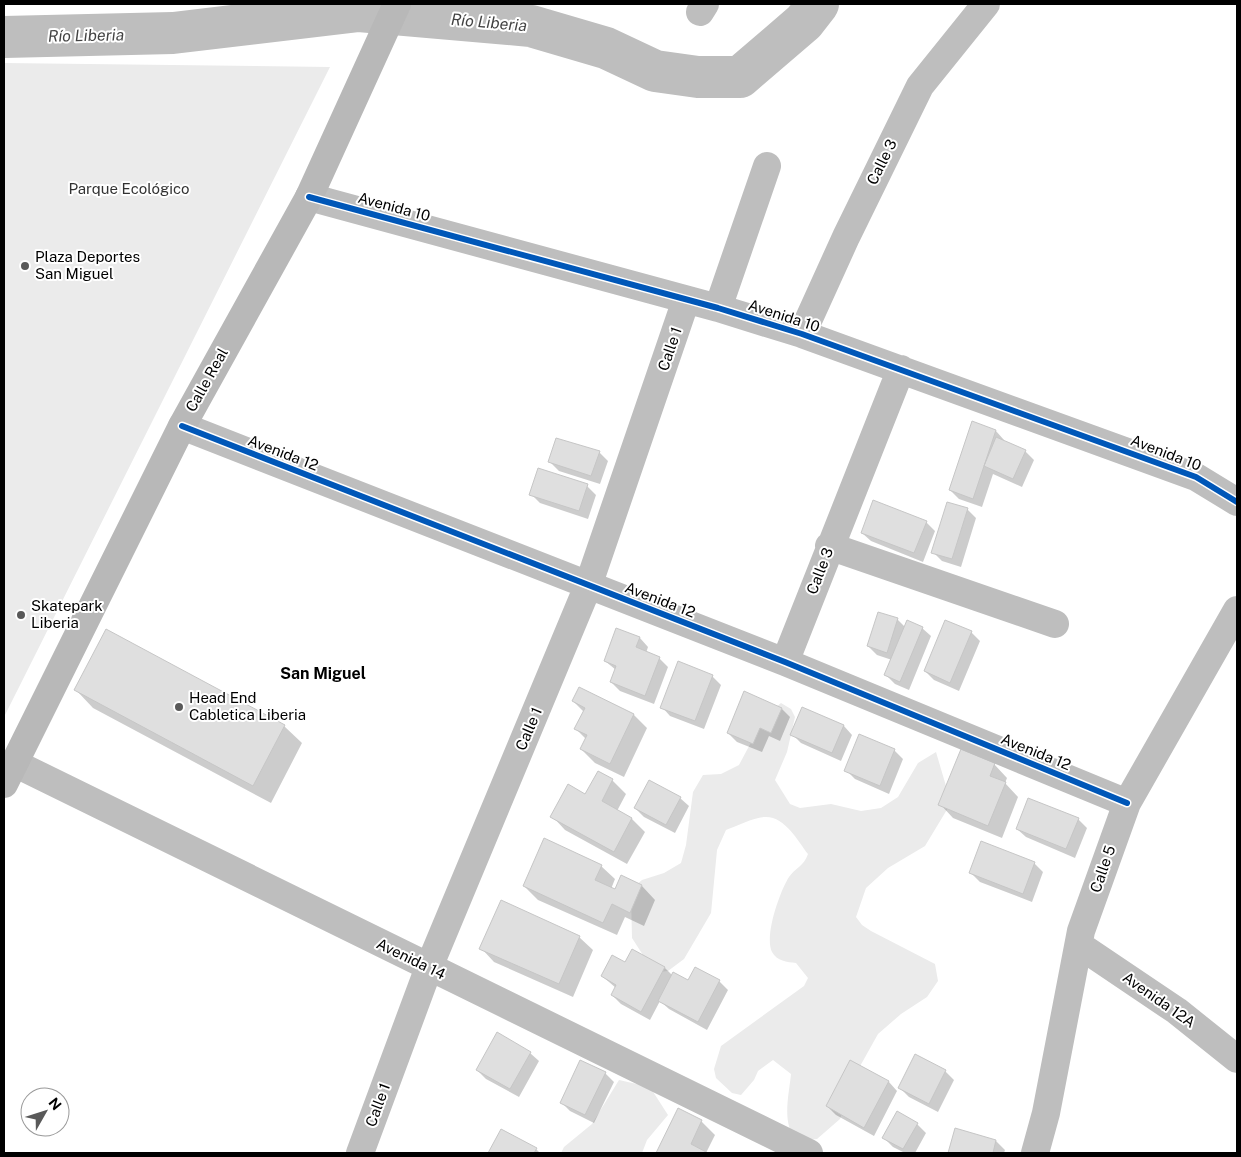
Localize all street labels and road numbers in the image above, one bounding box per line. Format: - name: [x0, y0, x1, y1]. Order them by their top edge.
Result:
- street label: Calle 3: [863, 136, 900, 187]
- street label: Avenida 10: [356, 189, 432, 224]
- street label: Avenida 10: [746, 296, 822, 335]
- street label: Calle 1: [654, 325, 685, 373]
- street label: Calle Real: [182, 345, 231, 415]
- street label: Avenida 12: [246, 431, 321, 474]
- street label: Avenida 10: [1128, 431, 1204, 474]
- street label: Calle 3: [803, 545, 836, 597]
- street label: Avenida 12: [623, 578, 698, 621]
- street label: Calle 1: [512, 705, 545, 753]
- street label: Avenida 12: [999, 730, 1074, 773]
- street label: Calle 5: [1087, 843, 1118, 895]
- street label: Avenida 14: [374, 935, 448, 983]
- street label: Avenida 12A: [1120, 968, 1199, 1031]
- street label: Calle 1: [362, 1081, 393, 1129]

